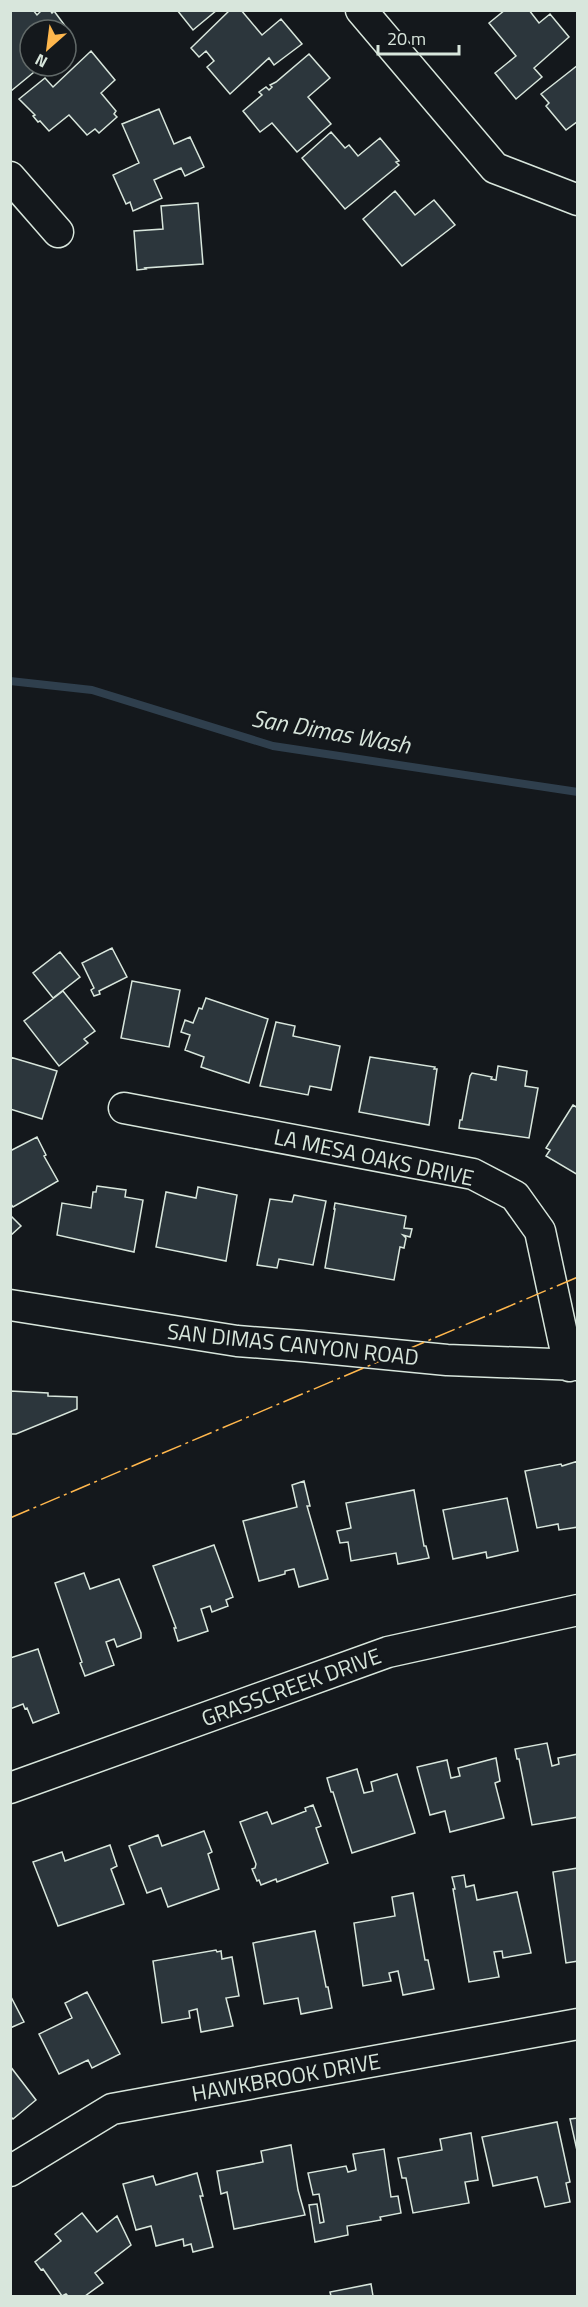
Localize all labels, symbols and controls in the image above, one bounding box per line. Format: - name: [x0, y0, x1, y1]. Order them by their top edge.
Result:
- north arrow: [18, 18, 78, 78]
- scale bar: [378, 18, 459, 56]
- text: 20 m: [387, 25, 426, 52]
- text: N: [30, 48, 51, 74]
- water label: San Dimas Wash: [249, 699, 414, 763]
- street label: LA MESA OAKS DRIVE: [271, 1119, 477, 1195]
- street label: SAN DIMAS CANYON ROAD: [166, 1314, 420, 1374]
- street label: GRASSCREEK DRIVE: [196, 1639, 386, 1735]
- street label: HAWKBROOK DRIVE: [189, 2044, 383, 2110]

